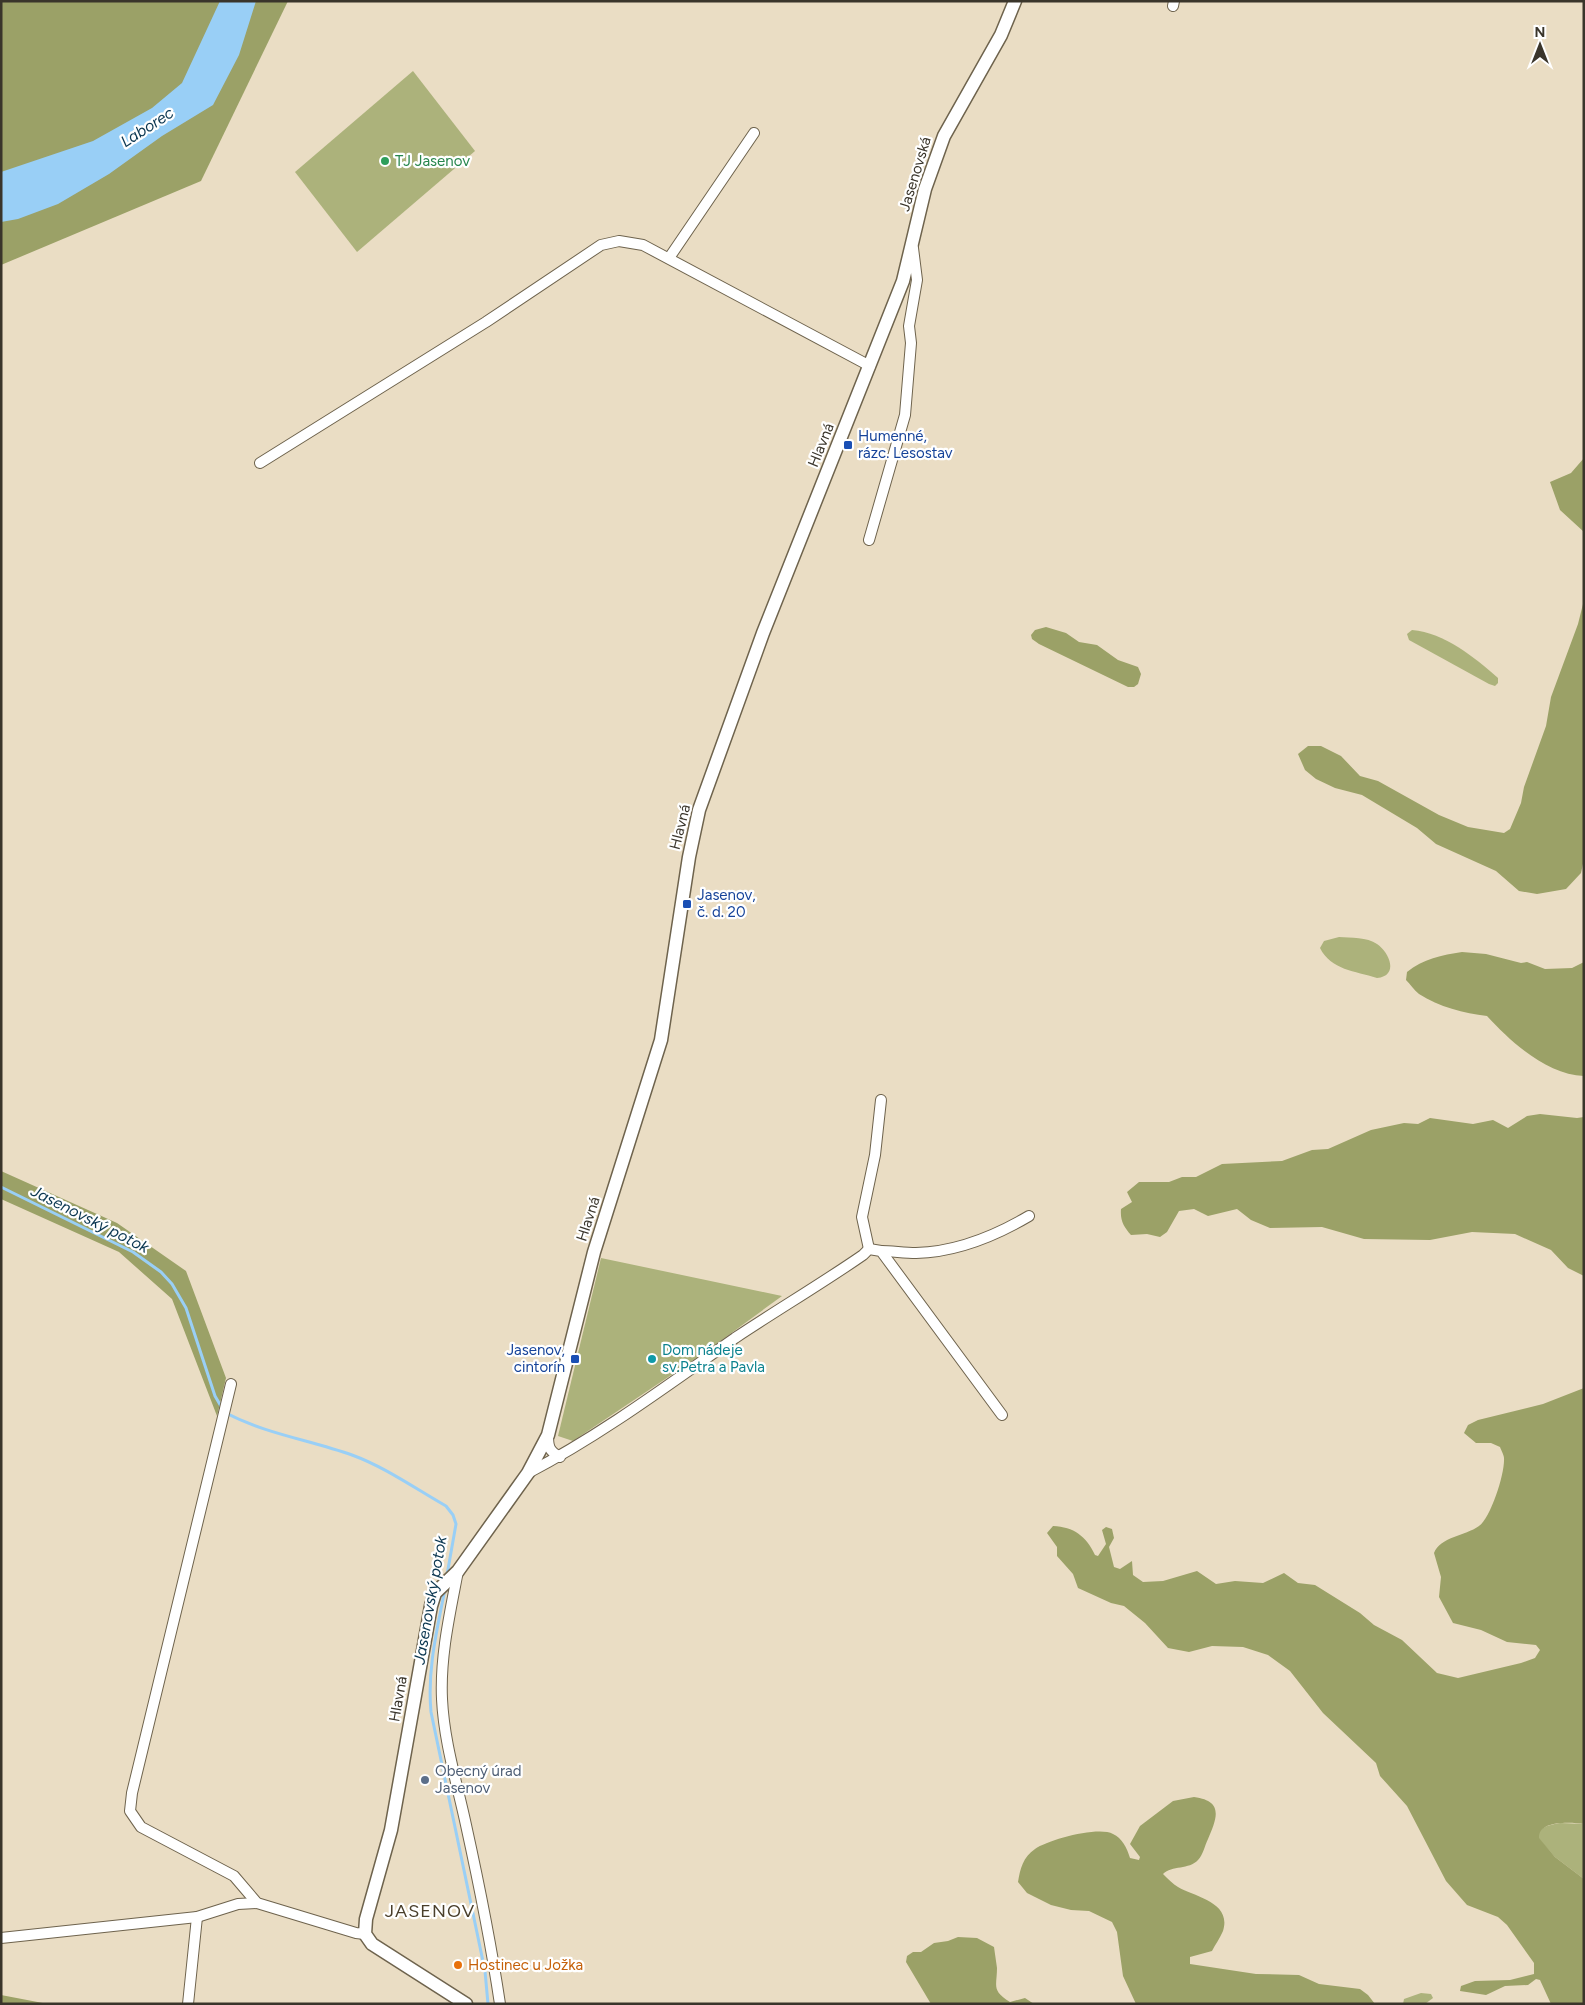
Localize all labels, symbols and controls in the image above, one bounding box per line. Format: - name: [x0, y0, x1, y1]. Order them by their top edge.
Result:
- north arrow: [1515, 20, 1565, 70]
- text: N: [1535, 24, 1545, 41]
- water label: Laborec: [117, 103, 177, 151]
- street label: Jasenovská: [895, 135, 935, 213]
- place label: TJ Jasenov: [395, 152, 470, 170]
- marker: TJ Jasenov: [379, 155, 391, 167]
- street label: Hlavná: [804, 420, 838, 470]
- place label: Humenné, rázc. Lesostav: [858, 427, 953, 462]
- marker: Humenné, rázc. Lesostav: [842, 439, 854, 451]
- street label: Hlavná: [666, 803, 694, 851]
- place label: Jasenov, č. d. 20: [697, 886, 756, 921]
- marker: Jasenov, č. d. 20: [681, 898, 693, 910]
- water label: Jasenovský potok: [27, 1181, 153, 1258]
- street label: Hlavná: [572, 1194, 604, 1244]
- place label: Jasenov, cintorín: [506, 1341, 565, 1376]
- place label: Dom nádeje sv.Petra a Pavla: [662, 1341, 765, 1376]
- marker: Jasenov, cintorín: [569, 1353, 581, 1365]
- marker: Dom nádeje sv.Petra a Pavla: [646, 1353, 658, 1365]
- water label: Jasenovský potok: [409, 1533, 451, 1667]
- street label: Hlavná: [385, 1675, 411, 1723]
- place label: Obecný úrad Jasenov: [435, 1762, 521, 1797]
- marker: Obecný úrad Jasenov: [419, 1774, 431, 1786]
- district label: JASENOV: [385, 1900, 475, 1922]
- place label: Hostinec u Jožka: [468, 1956, 583, 1974]
- marker: Hostinec u Jožka: [452, 1959, 464, 1971]

